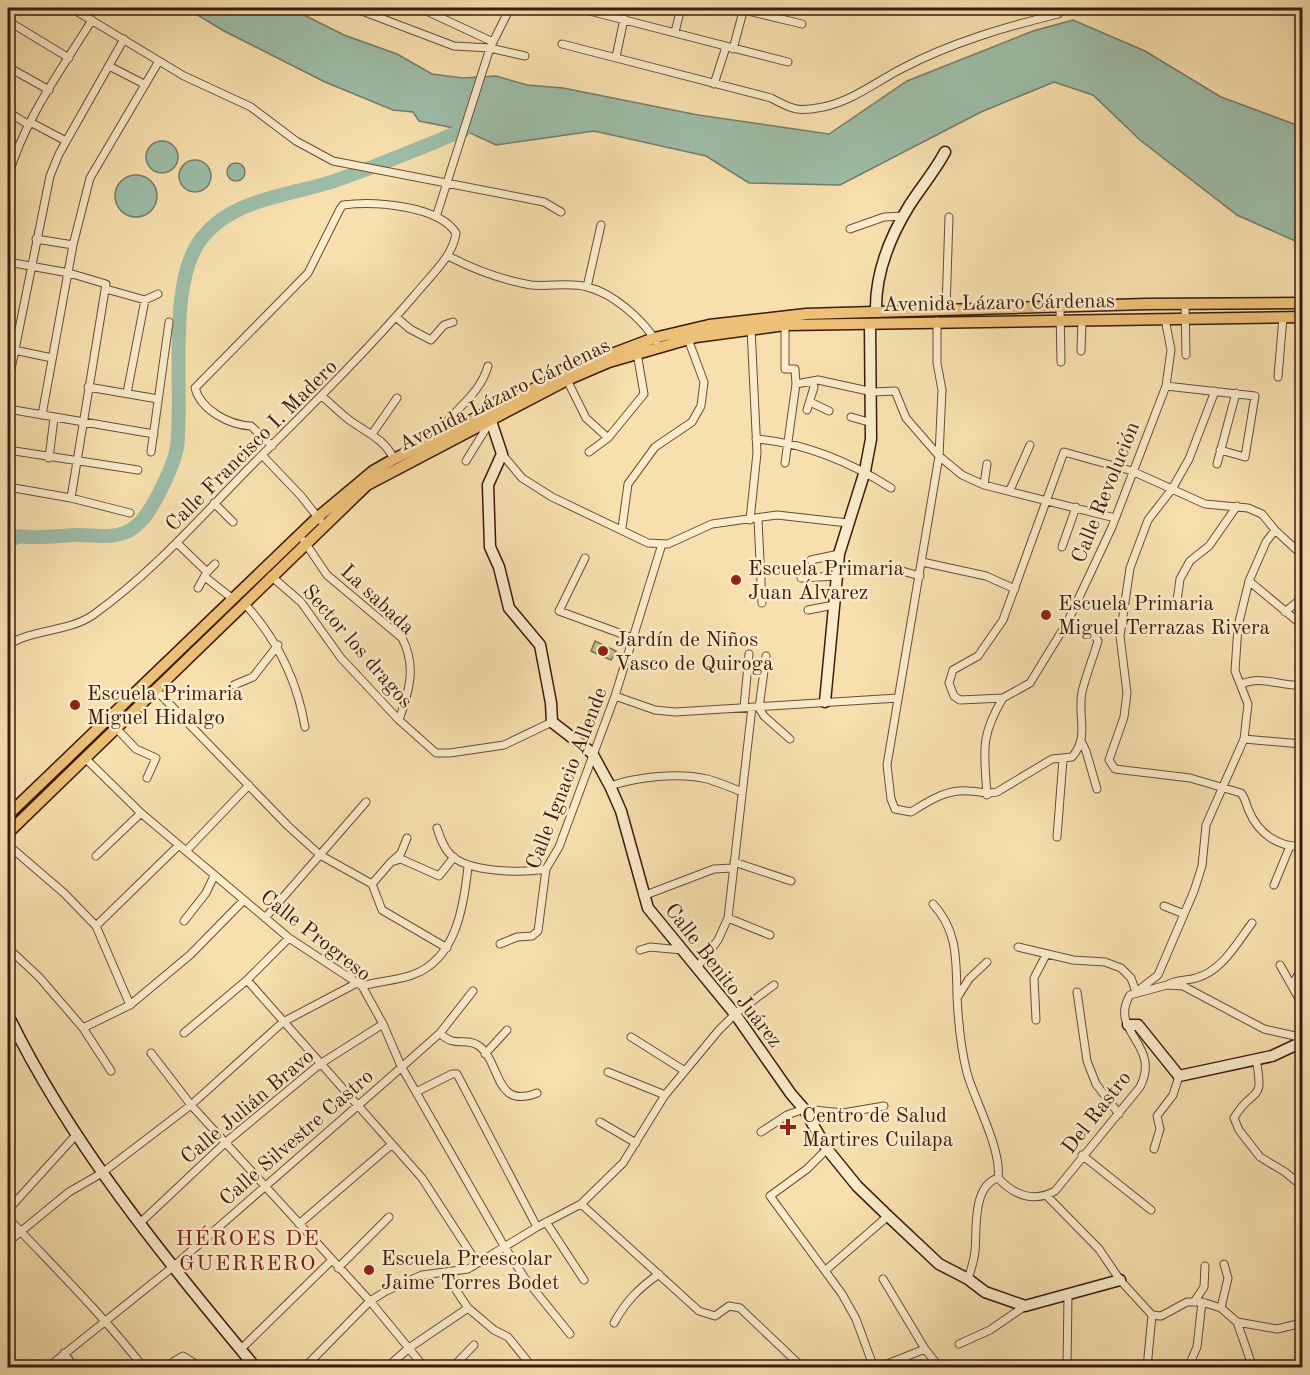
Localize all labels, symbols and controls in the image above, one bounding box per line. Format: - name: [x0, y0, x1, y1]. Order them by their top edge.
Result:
- street label: Avenida Lázaro Cárdenas: [883, 291, 1115, 316]
- street label: Avenida Lázaro Cárdenas: [396, 335, 614, 456]
- street label: Calle Francisco I. Madero: [162, 356, 342, 536]
- street label: Calle Revolución: [1069, 419, 1144, 566]
- place label: Escuela Primaria Juan Álvarez: [748, 559, 904, 604]
- street label: La sabada: [336, 561, 418, 639]
- marker: Escuela Primaria Juan Álvarez: [729, 573, 743, 587]
- street label: Sector los dragos: [298, 581, 416, 713]
- place label: Escuela Primaria Miguel Terrazas Rivera: [1058, 594, 1270, 639]
- marker: Escuela Primaria Miguel Terrazas Rivera: [1039, 608, 1053, 622]
- place label: Jardín de Niños Vasco de Quiroga: [615, 630, 773, 675]
- marker: Jardín de Niños Vasco de Quiroga: [596, 644, 610, 658]
- place label: Escuela Primaria Miguel Hidalgo: [87, 684, 243, 729]
- street label: Calle Ignacio Allende: [523, 685, 612, 872]
- marker: Escuela Primaria Miguel Hidalgo: [68, 698, 82, 712]
- street label: Calle Progreso: [256, 887, 374, 986]
- street label: Calle Benito Juárez: [660, 900, 785, 1052]
- street label: Calle Julián Bravo: [178, 1046, 318, 1169]
- street label: Calle Silvestre Castro: [216, 1066, 378, 1210]
- street label: Del Rastro: [1059, 1068, 1136, 1158]
- place label: Centro de Salud Martires Cuilapa: [802, 1106, 953, 1151]
- marker: Centro de Salud Martires Cuilapa: [779, 1118, 797, 1136]
- district label: HÉROES DE GUERRERO: [176, 1225, 320, 1275]
- place label: Escuela Preescolar Jaime Torres Bodet: [381, 1249, 559, 1294]
- marker: Escuela Preescolar Jaime Torres Bodet: [362, 1263, 376, 1277]

